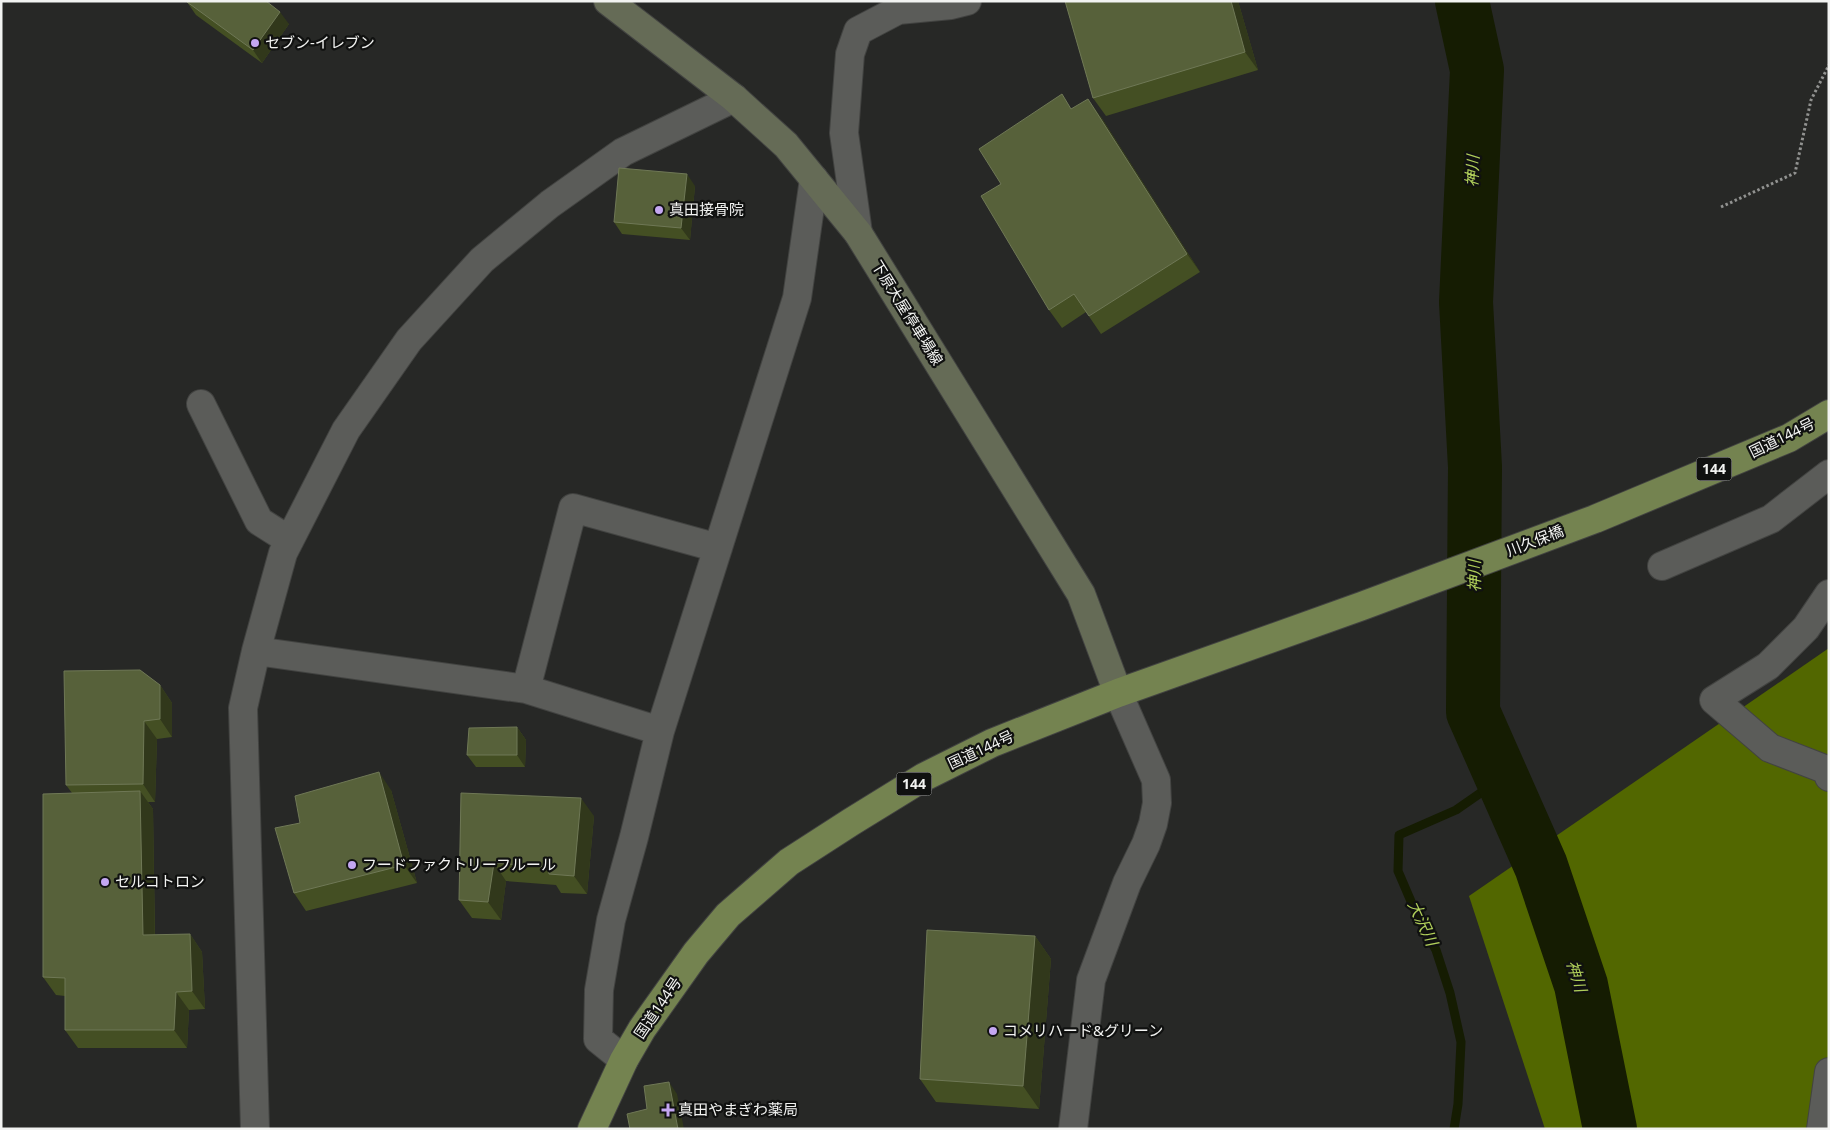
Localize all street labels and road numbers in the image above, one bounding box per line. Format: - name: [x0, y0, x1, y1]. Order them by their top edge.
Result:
- street label: 下原大屋停車場線: [868, 256, 948, 369]
- street label: 国道144号: [1745, 413, 1818, 462]
- road number: 144: [1696, 458, 1732, 480]
- street label: 川久保橋: [1503, 520, 1566, 560]
- street label: 国道144号: [944, 725, 1017, 773]
- road number: 144: [896, 772, 932, 796]
- street label: 国道144号: [629, 973, 685, 1042]

